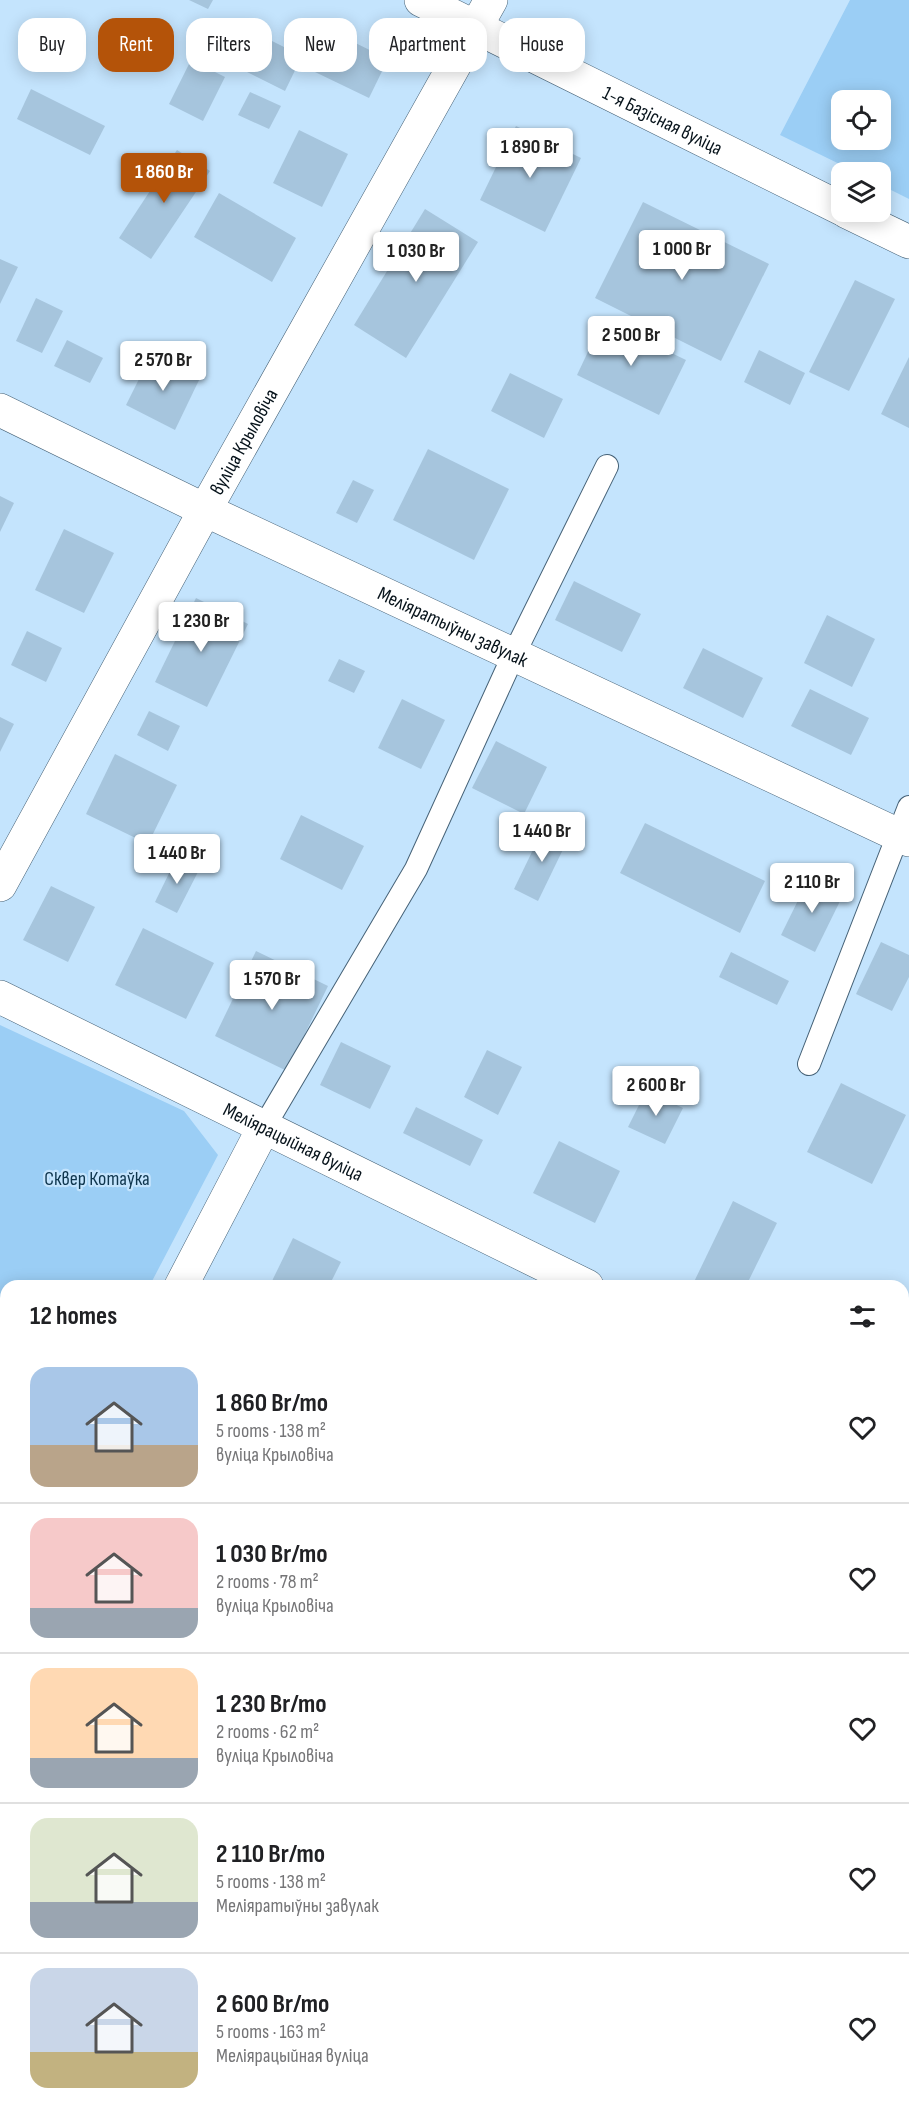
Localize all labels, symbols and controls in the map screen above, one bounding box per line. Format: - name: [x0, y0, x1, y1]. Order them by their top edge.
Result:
- chip: Buy: [18, 18, 86, 72]
- chip: Rent: [98, 18, 174, 72]
- chip: Filters: [186, 18, 272, 72]
- chip: New: [284, 18, 357, 72]
- chip: Apartment: [369, 18, 487, 72]
- chip: House: [499, 18, 585, 72]
- street label: 1-я Базісная вуліца: [599, 81, 726, 161]
- map controls: [831, 90, 891, 222]
- button: locate: [831, 90, 891, 150]
- pin: 1 890 Br: [468, 128, 592, 179]
- text: 1 890 Br: [501, 135, 559, 159]
- pin: 1 860 Br: [102, 153, 226, 204]
- text: 1 860 Br: [135, 160, 193, 184]
- button: layers: [831, 162, 891, 222]
- pin: 1 000 Br: [620, 230, 744, 281]
- pin: 1 030 Br: [354, 232, 478, 283]
- text: 1 000 Br: [653, 237, 711, 261]
- text: 1 030 Br: [387, 239, 445, 263]
- pin: 2 500 Br: [569, 316, 693, 367]
- text: 2 500 Br: [602, 323, 660, 347]
- pin: 2 570 Br: [101, 341, 225, 392]
- text: 2 570 Br: [134, 348, 192, 372]
- street label: вуліца Крыловіча: [205, 385, 284, 499]
- street label: Меліяратыўны завулак: [374, 582, 532, 673]
- pin: 1 230 Br: [139, 602, 263, 653]
- text: 1 230 Br: [172, 609, 230, 633]
- pin: 1 440 Br: [480, 812, 604, 863]
- text: 1 440 Br: [513, 819, 571, 843]
- pin: 1 440 Br: [115, 834, 239, 885]
- text: 1 440 Br: [148, 841, 206, 865]
- pin: 2 110 Br: [750, 863, 874, 914]
- text: 2 110 Br: [784, 870, 840, 894]
- pin: 1 570 Br: [210, 960, 334, 1011]
- text: 1 570 Br: [244, 967, 300, 991]
- pin: 2 600 Br: [594, 1066, 718, 1117]
- text: 2 600 Br: [626, 1073, 686, 1097]
- street label: Меліярацыйная вуліца: [219, 1098, 367, 1187]
- park label: Сквер Котаўка: [44, 1167, 150, 1191]
- icon: filters: [846, 1300, 879, 1333]
- text: 12 homes: [30, 1301, 117, 1332]
- text: 1 860 Br/mo: [216, 1388, 328, 1419]
- icon: home: [78, 1391, 150, 1463]
- icon: heart: [846, 1411, 879, 1444]
- text: 5 rooms · 138 m²: [216, 1419, 326, 1443]
- text: вуліца Крыловіча: [216, 1443, 334, 1467]
- text: 1 030 Br/mo: [216, 1539, 328, 1570]
- icon: home: [78, 1542, 150, 1614]
- icon: heart: [846, 1562, 879, 1595]
- text: 2 rooms · 78 m²: [216, 1570, 319, 1594]
- text: вуліца Крыловіча: [216, 1594, 334, 1618]
- text: 1 230 Br/mo: [216, 1689, 327, 1720]
- icon: home: [78, 1692, 150, 1764]
- icon: heart: [846, 1712, 879, 1745]
- text: 2 rooms · 62 m²: [216, 1720, 319, 1744]
- text: вуліца Крыловіча: [216, 1744, 334, 1768]
- text: 2 110 Br/mo: [216, 1839, 325, 1870]
- icon: home: [78, 1842, 150, 1914]
- icon: heart: [846, 1862, 879, 1895]
- text: 5 rooms · 138 m²: [216, 1870, 326, 1894]
- text: Меліяратыўны завулак: [216, 1894, 379, 1918]
- text: 2 600 Br/mo: [216, 1989, 329, 2020]
- icon: home: [78, 1992, 150, 2064]
- icon: heart: [846, 2012, 879, 2045]
- text: 5 rooms · 163 m²: [216, 2020, 326, 2044]
- text: Меліярацыйная вуліца: [216, 2044, 369, 2068]

